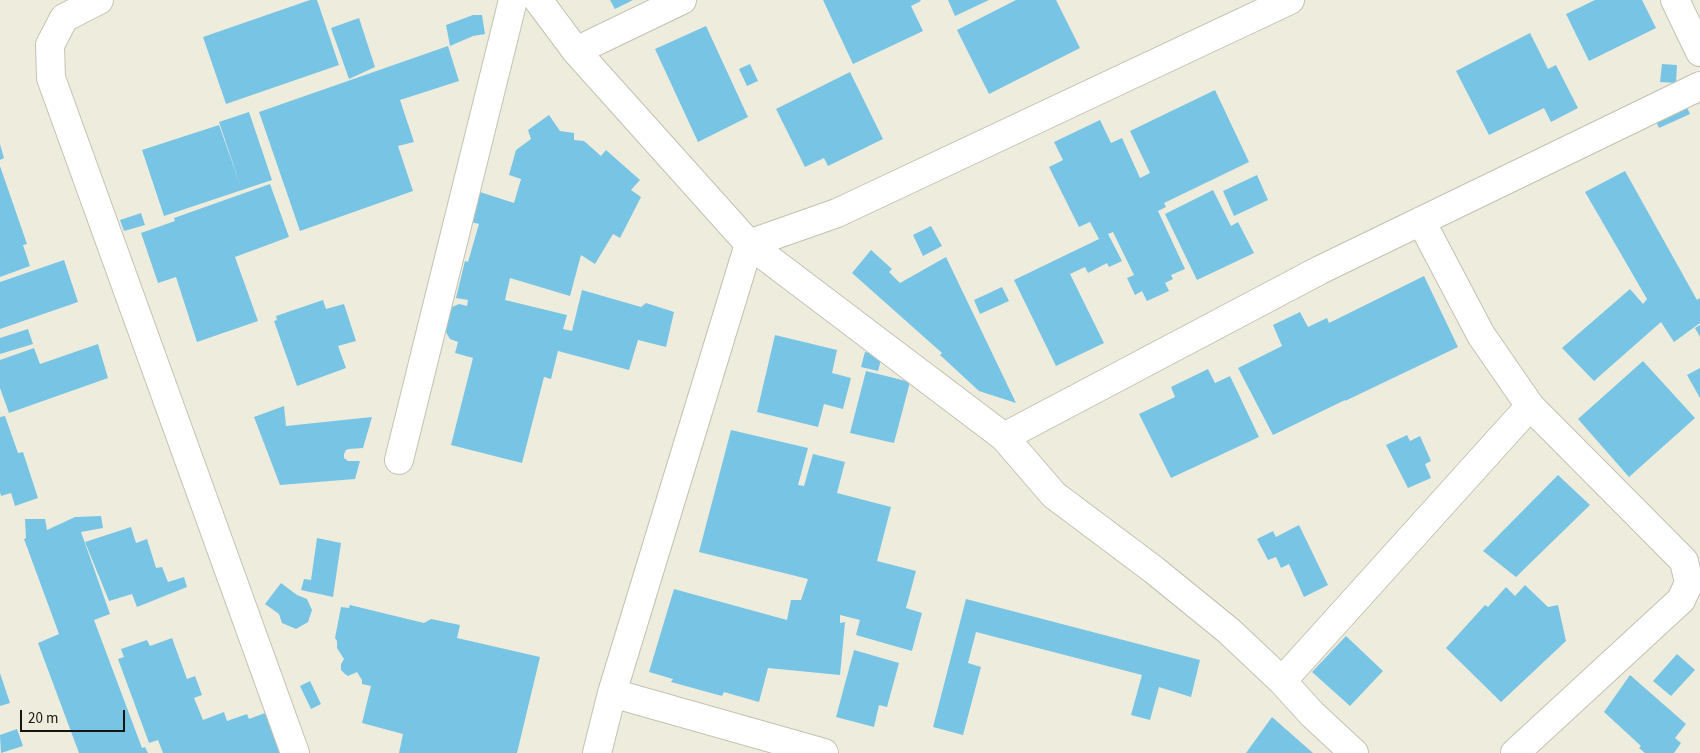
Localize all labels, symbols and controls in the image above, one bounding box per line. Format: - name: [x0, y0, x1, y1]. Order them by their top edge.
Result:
- scale bar: [22, 700, 128, 732]
- text: 20 m: [28, 708, 58, 729]

